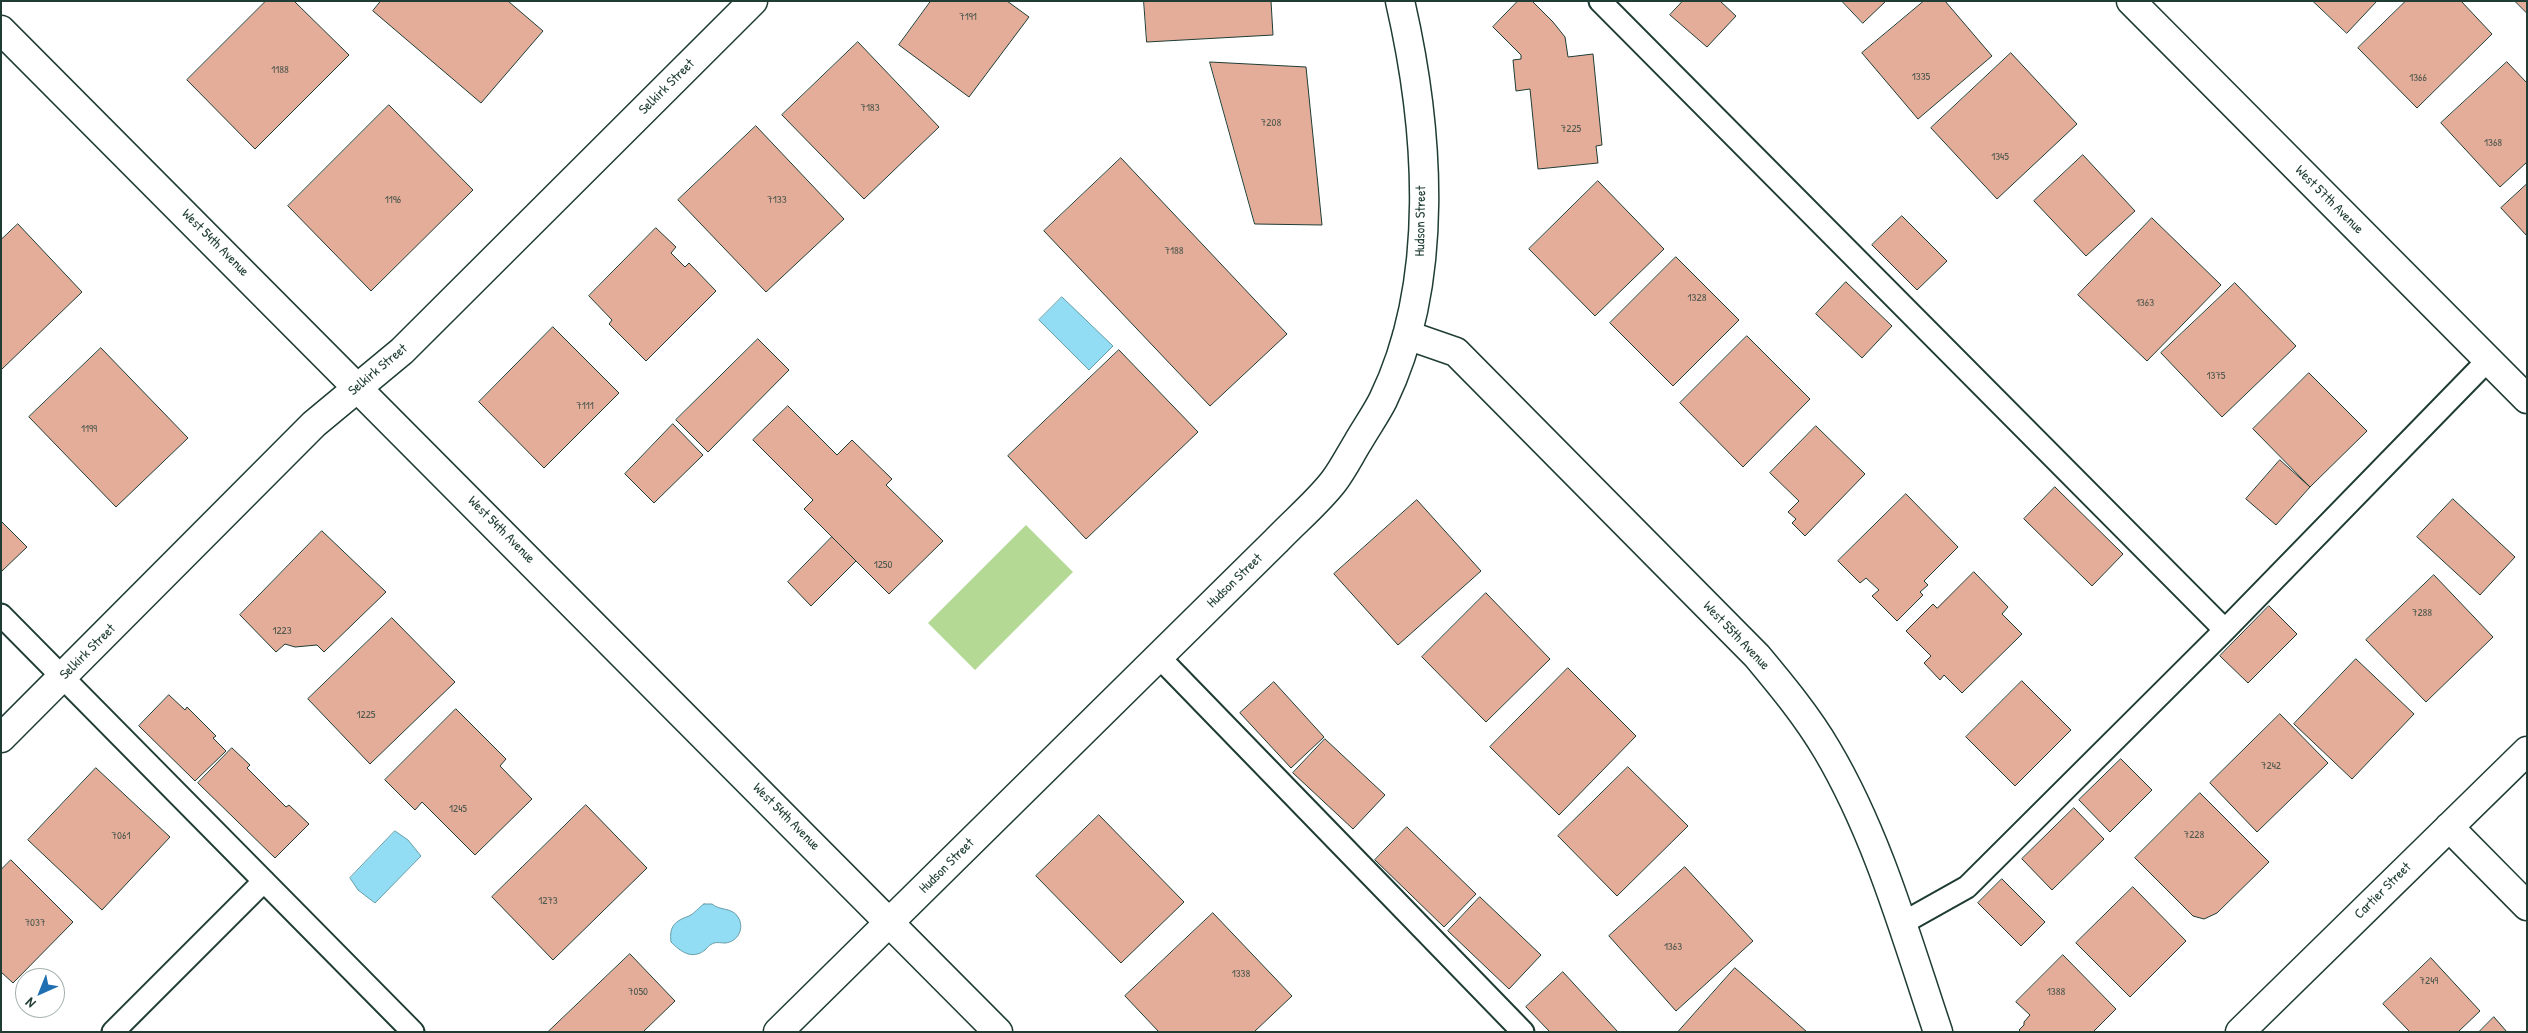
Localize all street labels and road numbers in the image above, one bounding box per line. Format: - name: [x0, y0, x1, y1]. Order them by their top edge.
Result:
- street label: Selkirk Street: [636, 56, 698, 118]
- street label: West 57th Avenue: [2291, 162, 2367, 238]
- street label: Hudson Street: [1412, 185, 1430, 257]
- street label: West 54th Avenue: [178, 206, 252, 280]
- street label: Selkirk Street: [345, 341, 411, 399]
- street label: West 54th Avenue: [464, 493, 538, 567]
- street label: Hudson Street: [1204, 550, 1266, 612]
- street label: West 55th Avenue: [1699, 598, 1773, 674]
- street label: Selkirk Street: [57, 621, 119, 683]
- street label: West 54th Avenue: [749, 780, 823, 854]
- street label: Hudson Street: [916, 835, 978, 897]
- street label: Cartier Street: [2351, 859, 2415, 923]

